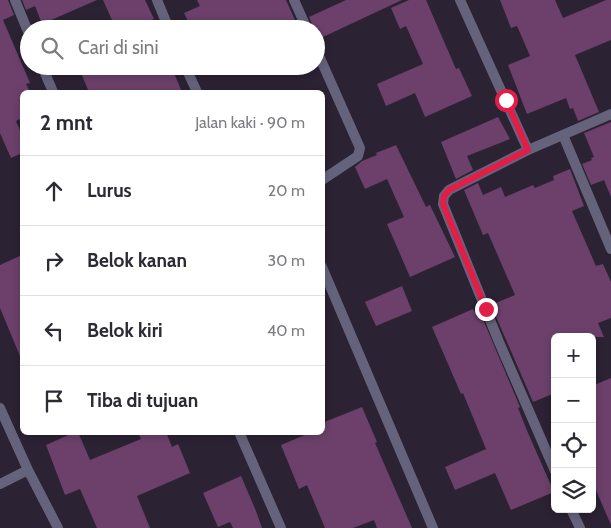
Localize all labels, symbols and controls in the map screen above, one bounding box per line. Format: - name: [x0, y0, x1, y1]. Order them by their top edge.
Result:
- search box: [20, 20, 325, 75]
- icon: search: [38, 34, 66, 62]
- text: Cari di sini: [78, 36, 159, 59]
- route start: [495, 89, 518, 112]
- text: 2 mnt: [40, 110, 93, 135]
- text: Jalan kaki · 90 m: [195, 113, 305, 132]
- icon: ahead: [40, 177, 68, 205]
- text: Lurus: [87, 179, 132, 202]
- text: 20 m: [268, 181, 305, 200]
- icon: right: [40, 247, 68, 275]
- text: Belok kanan: [87, 249, 187, 272]
- text: 30 m: [268, 251, 305, 270]
- route end: [475, 298, 498, 321]
- icon: left: [40, 317, 68, 345]
- text: Belok kiri: [87, 319, 163, 342]
- text: 40 m: [267, 321, 305, 340]
- map controls: [551, 333, 596, 513]
- button: +: [551, 333, 596, 378]
- button: −: [551, 378, 596, 423]
- icon: arrive: [40, 387, 68, 415]
- text: Tiba di tujuan: [87, 389, 198, 412]
- button: locate: [551, 423, 596, 468]
- button: layers: [551, 468, 596, 513]

